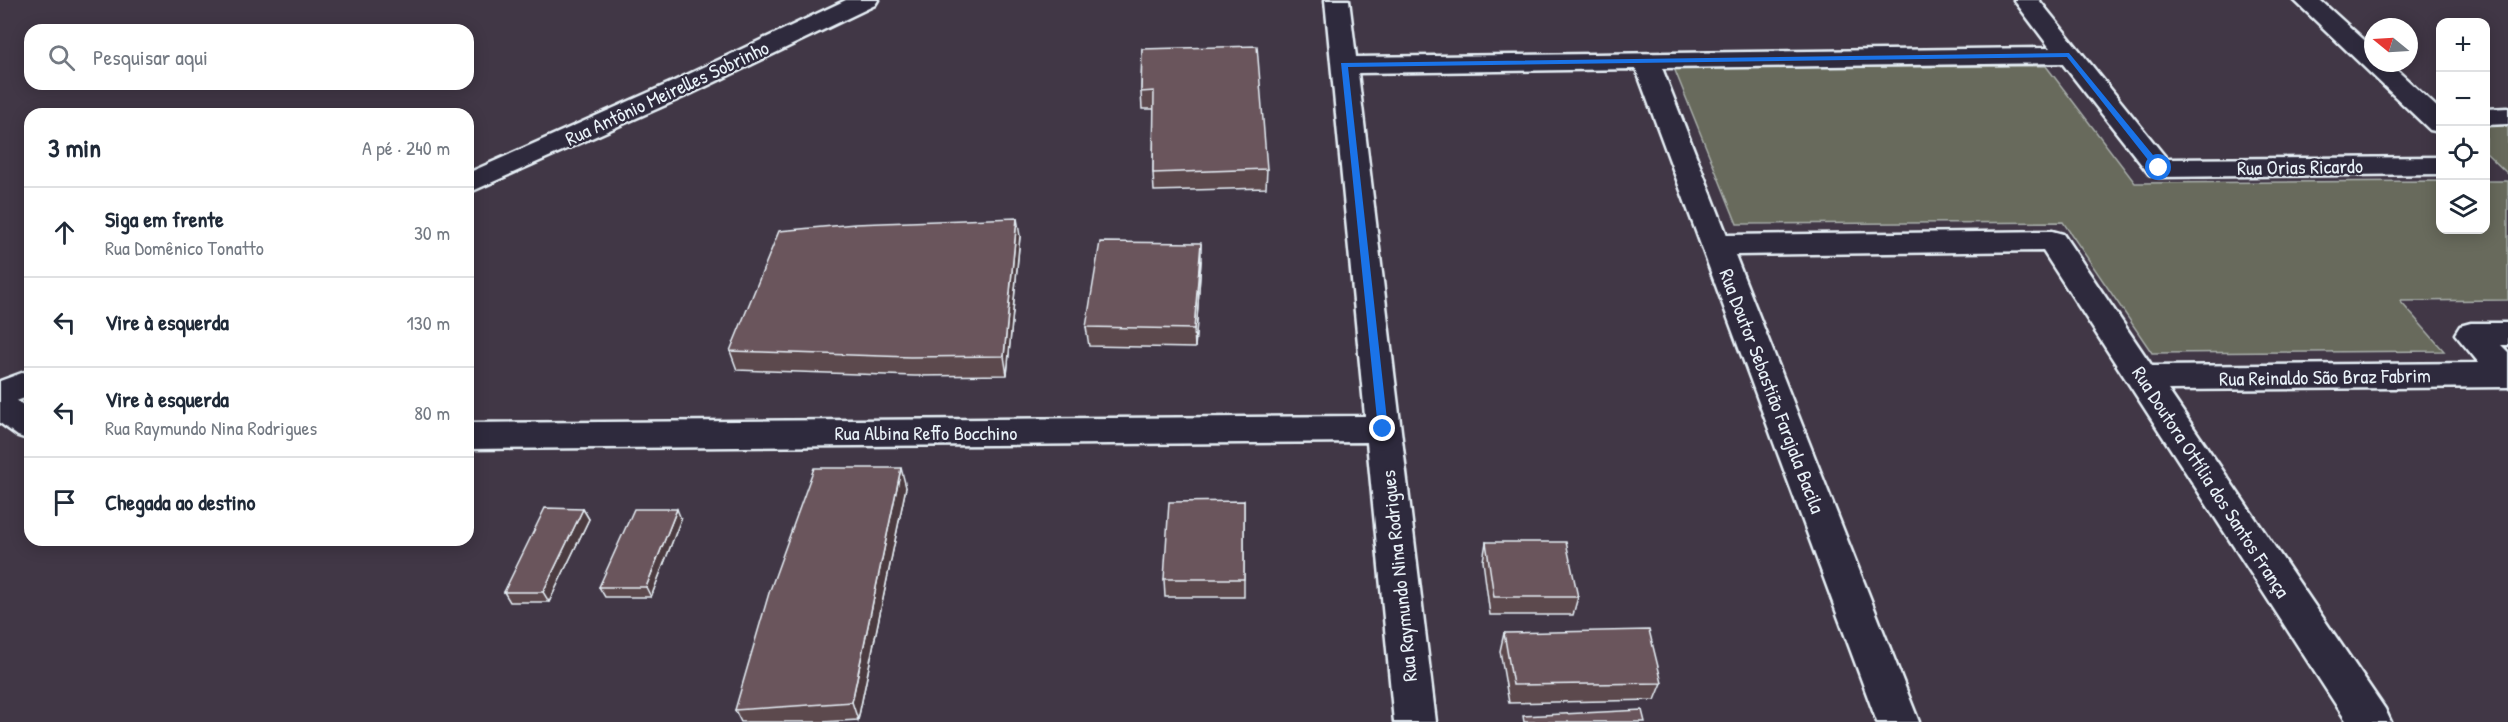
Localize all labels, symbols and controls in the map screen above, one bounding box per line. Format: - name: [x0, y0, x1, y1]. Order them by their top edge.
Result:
- north arrow: [2364, 18, 2418, 72]
- map controls: [2436, 18, 2490, 234]
- button: +: [2436, 18, 2490, 72]
- search box: [24, 24, 474, 90]
- street label: Rua Antônio Meirelles Sobrinho: [561, 34, 773, 152]
- icon: search: [45, 41, 78, 74]
- text: Pesquisar aqui: [93, 42, 208, 72]
- button: −: [2436, 72, 2490, 126]
- button: locate: [2436, 126, 2490, 180]
- text: 3 min: [48, 130, 101, 165]
- text: A pé · 240 m: [362, 134, 450, 161]
- street label: Rua Orias Ricardo: [2237, 152, 2363, 181]
- route start: [2145, 154, 2171, 180]
- button: layers: [2436, 180, 2490, 234]
- text: Siga em frente: [105, 204, 224, 234]
- icon: ahead: [48, 216, 81, 249]
- text: 30 m: [414, 219, 450, 246]
- text: Rua Domênico Tonatto: [105, 234, 264, 261]
- street label: Rua Doutor Sebastião Farajala Bacila: [1713, 265, 1832, 517]
- icon: left: [48, 306, 81, 339]
- text: Vire à esquerda: [105, 307, 229, 337]
- text: 130 m: [407, 309, 450, 336]
- street label: Rua Doutora Ottília dos Santos França: [2126, 361, 2297, 603]
- street label: Rua Reinaldo São Braz Fabrim: [2219, 361, 2431, 392]
- text: Vire à esquerda: [105, 384, 229, 414]
- icon: left: [48, 396, 81, 429]
- text: 80 m: [414, 399, 450, 426]
- text: Rua Raymundo Nina Rodrigues: [105, 414, 317, 441]
- route end: [1369, 415, 1395, 441]
- street label: Rua Albina Reffo Bocchino: [835, 419, 1017, 446]
- street label: Rua Raymundo Nina Rodrigues: [1374, 469, 1423, 683]
- icon: arrive: [48, 486, 81, 519]
- text: Chegada ao destino: [105, 487, 255, 517]

